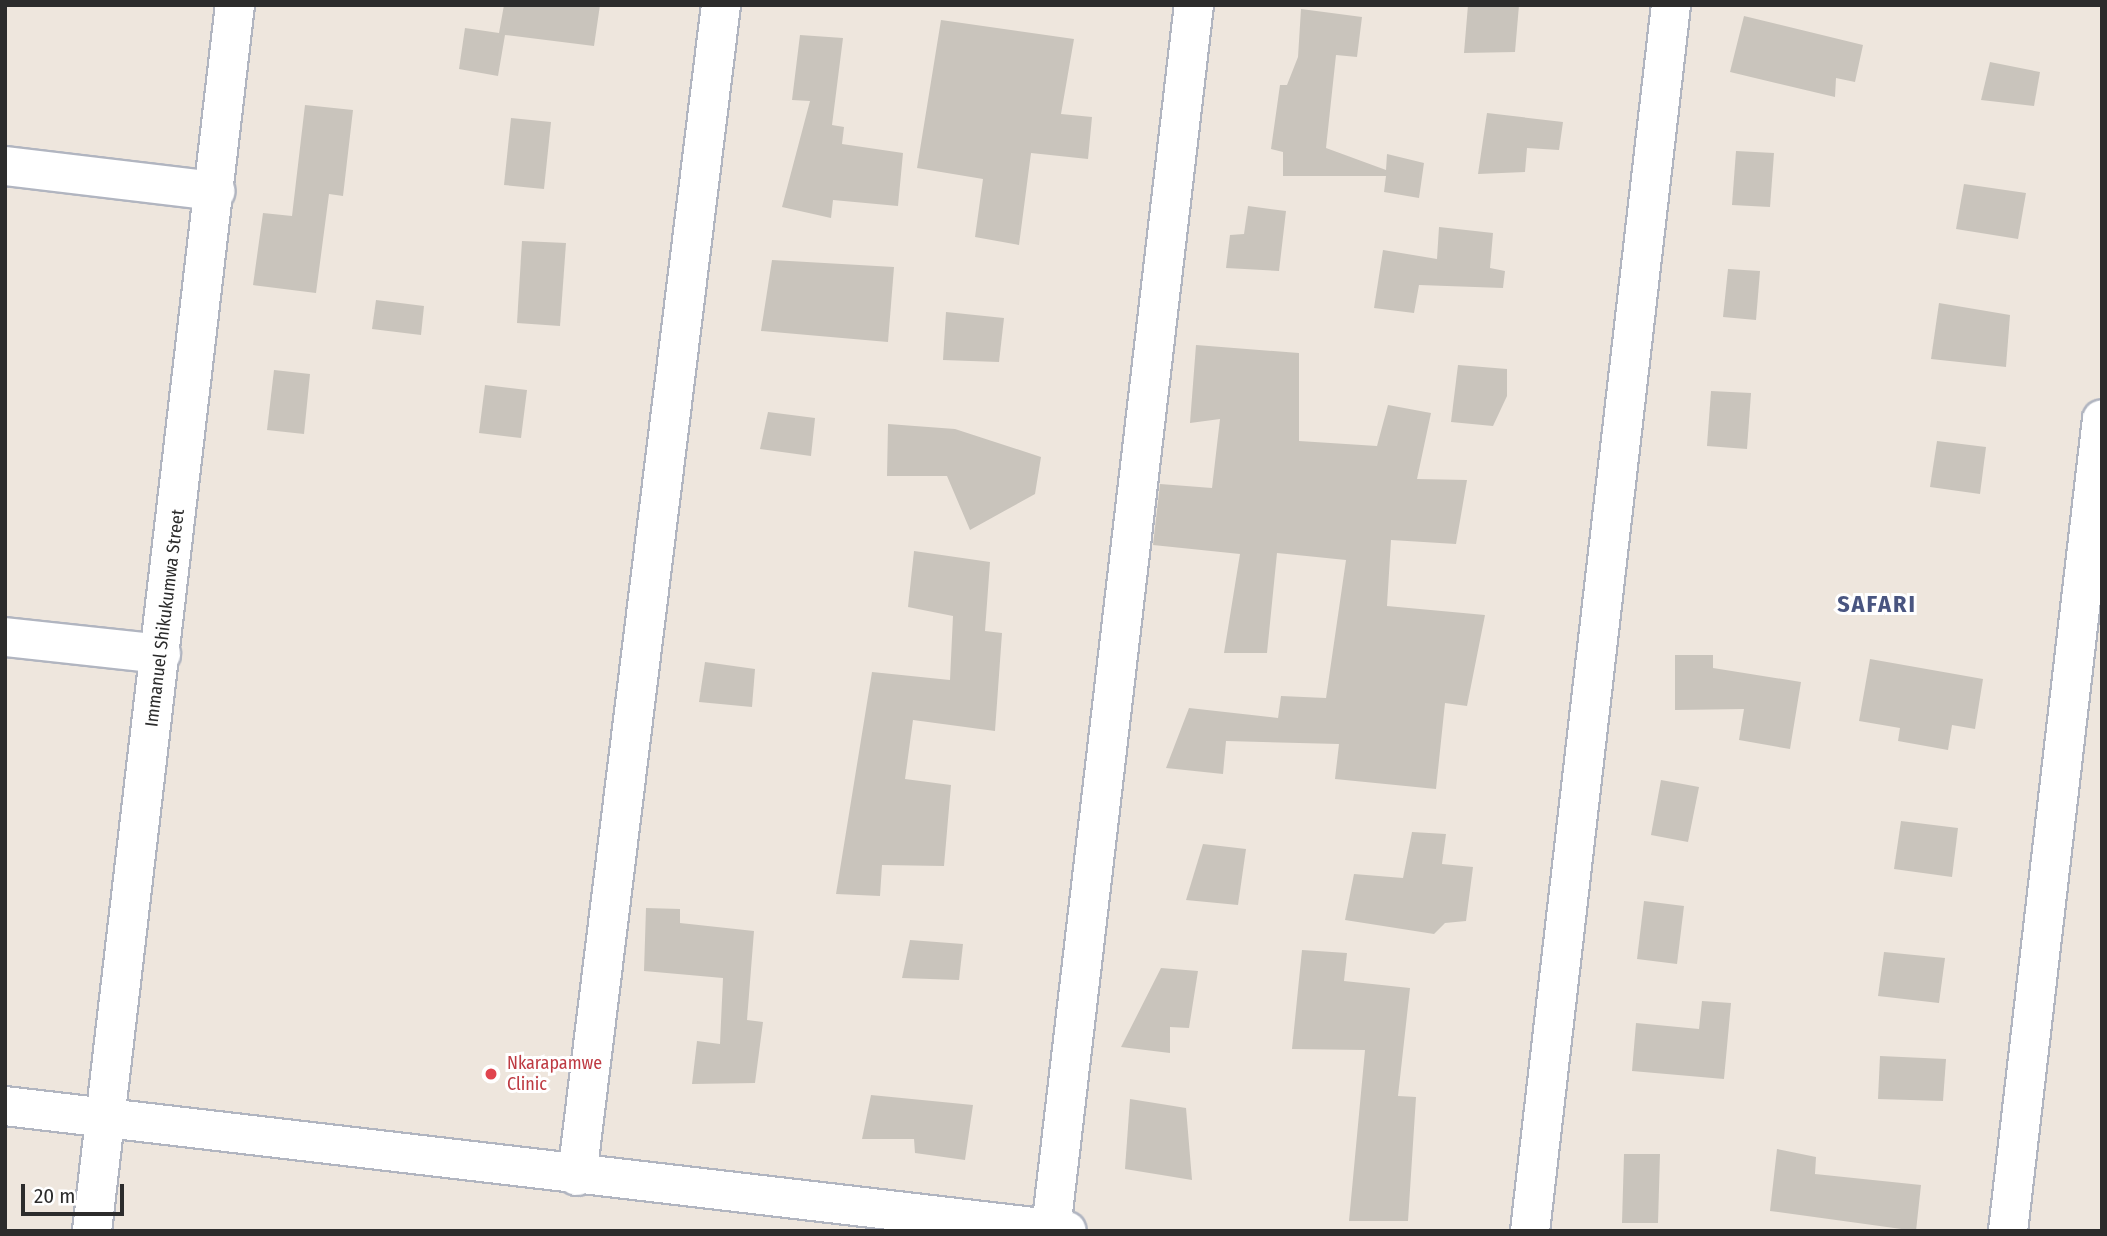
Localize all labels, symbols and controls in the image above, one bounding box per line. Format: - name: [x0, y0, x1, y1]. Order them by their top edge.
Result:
- street label: Immanuel Shikukumwa Street: [141, 508, 189, 728]
- district label: SAFARI: [1838, 591, 1916, 619]
- place label: Nkarapamwe Clinic: [507, 1053, 602, 1096]
- marker: Nkarapamwe Clinic: [481, 1064, 501, 1084]
- scale bar: [24, 1170, 128, 1214]
- text: 20 m: [34, 1183, 75, 1209]

